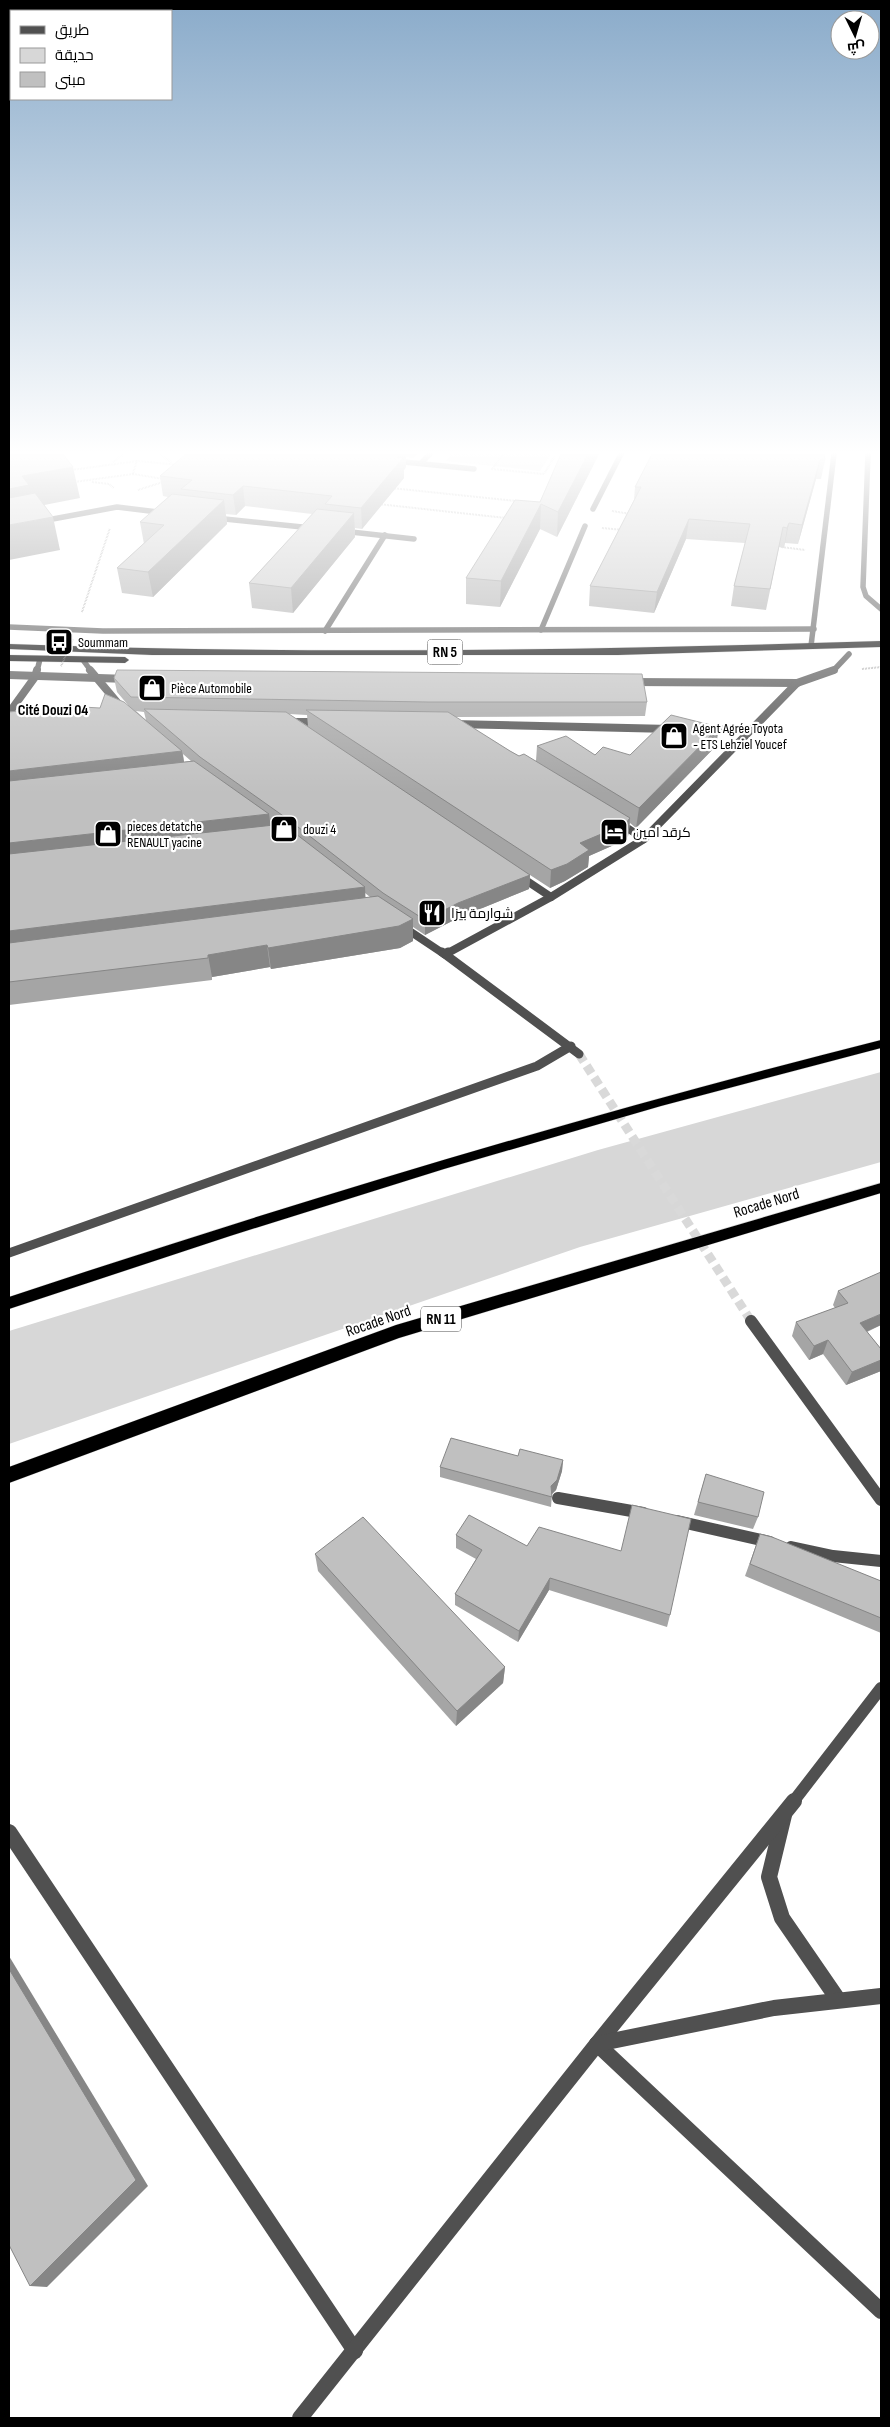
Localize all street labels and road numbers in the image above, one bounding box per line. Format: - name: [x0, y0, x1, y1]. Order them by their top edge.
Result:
- road number: RN 5: [428, 640, 462, 664]
- street label: Rocade Nord: [731, 1184, 802, 1222]
- street label: Rocade Nord: [343, 1301, 414, 1341]
- road number: RN 11: [421, 1306, 461, 1332]

